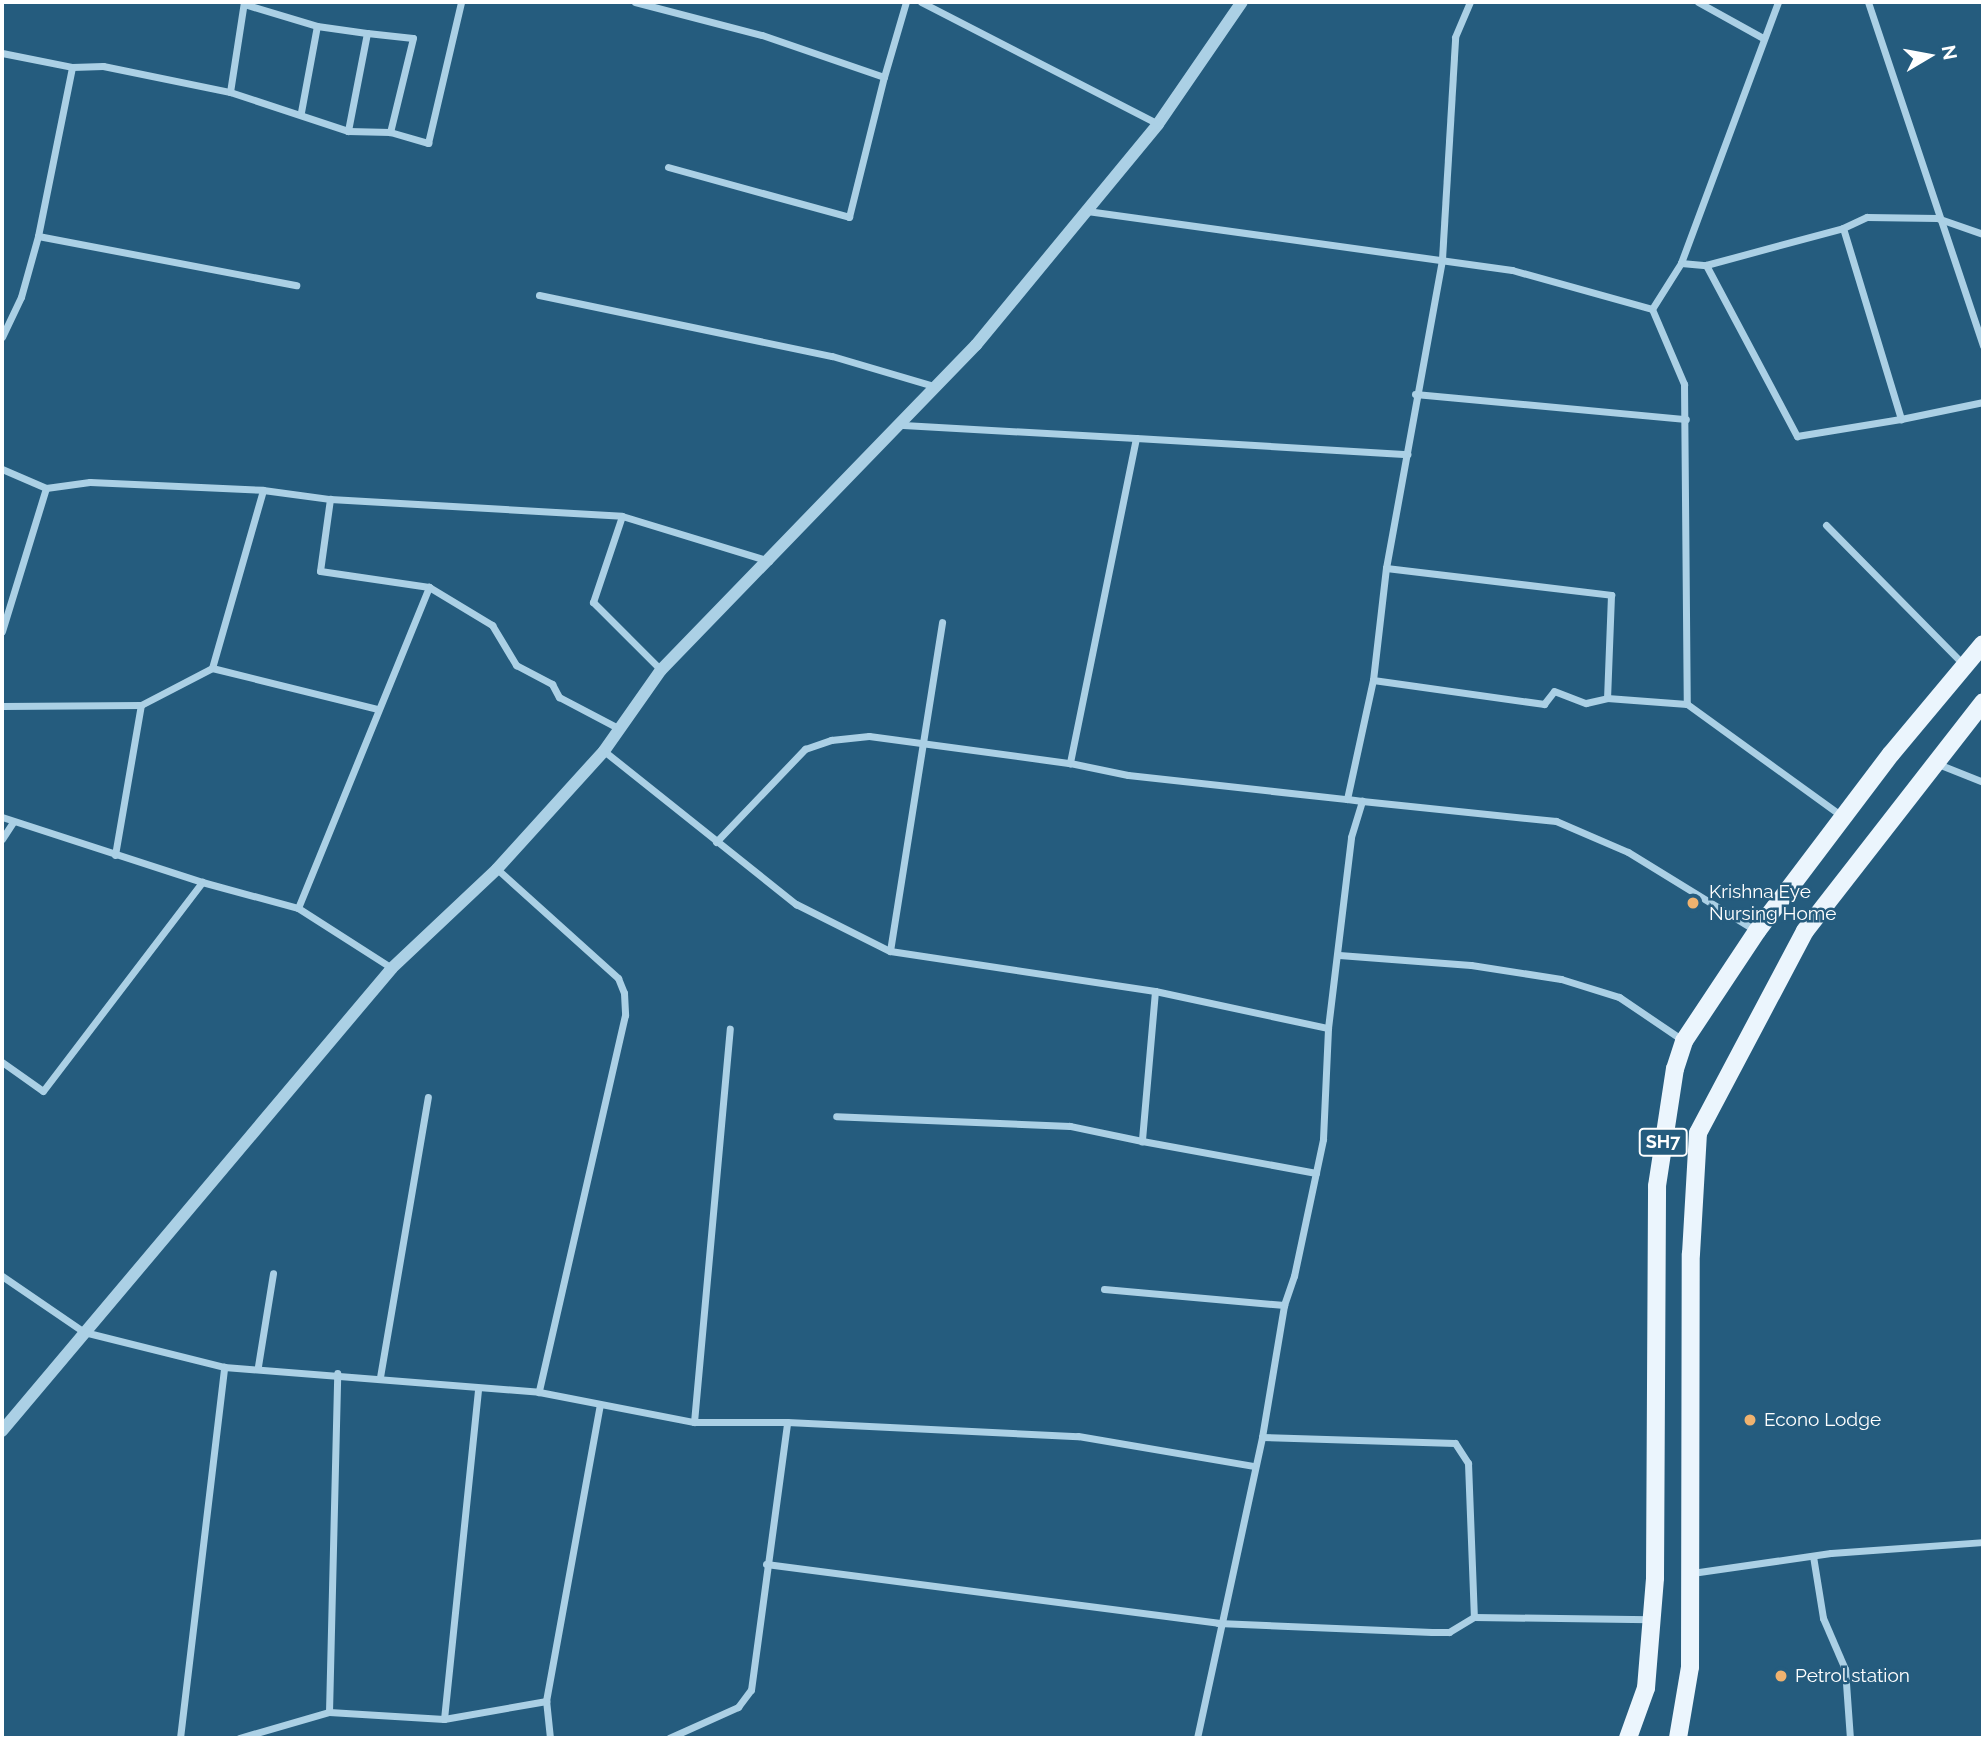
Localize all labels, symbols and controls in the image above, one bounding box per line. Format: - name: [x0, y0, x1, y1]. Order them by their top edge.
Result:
- north arrow: [1894, 21, 1964, 91]
- text: N: [1938, 43, 1962, 61]
- place label: Krishna Eye Nursing Home: [1709, 881, 1836, 925]
- marker: Krishna Eye Nursing Home: [1683, 893, 1703, 913]
- road number: SH7: [1638, 1128, 1688, 1156]
- place label: Econo Lodge: [1764, 1409, 1881, 1431]
- marker: Econo Lodge: [1742, 1412, 1758, 1428]
- place label: Petrol station: [1795, 1665, 1910, 1687]
- marker: Petrol station: [1773, 1668, 1789, 1684]

